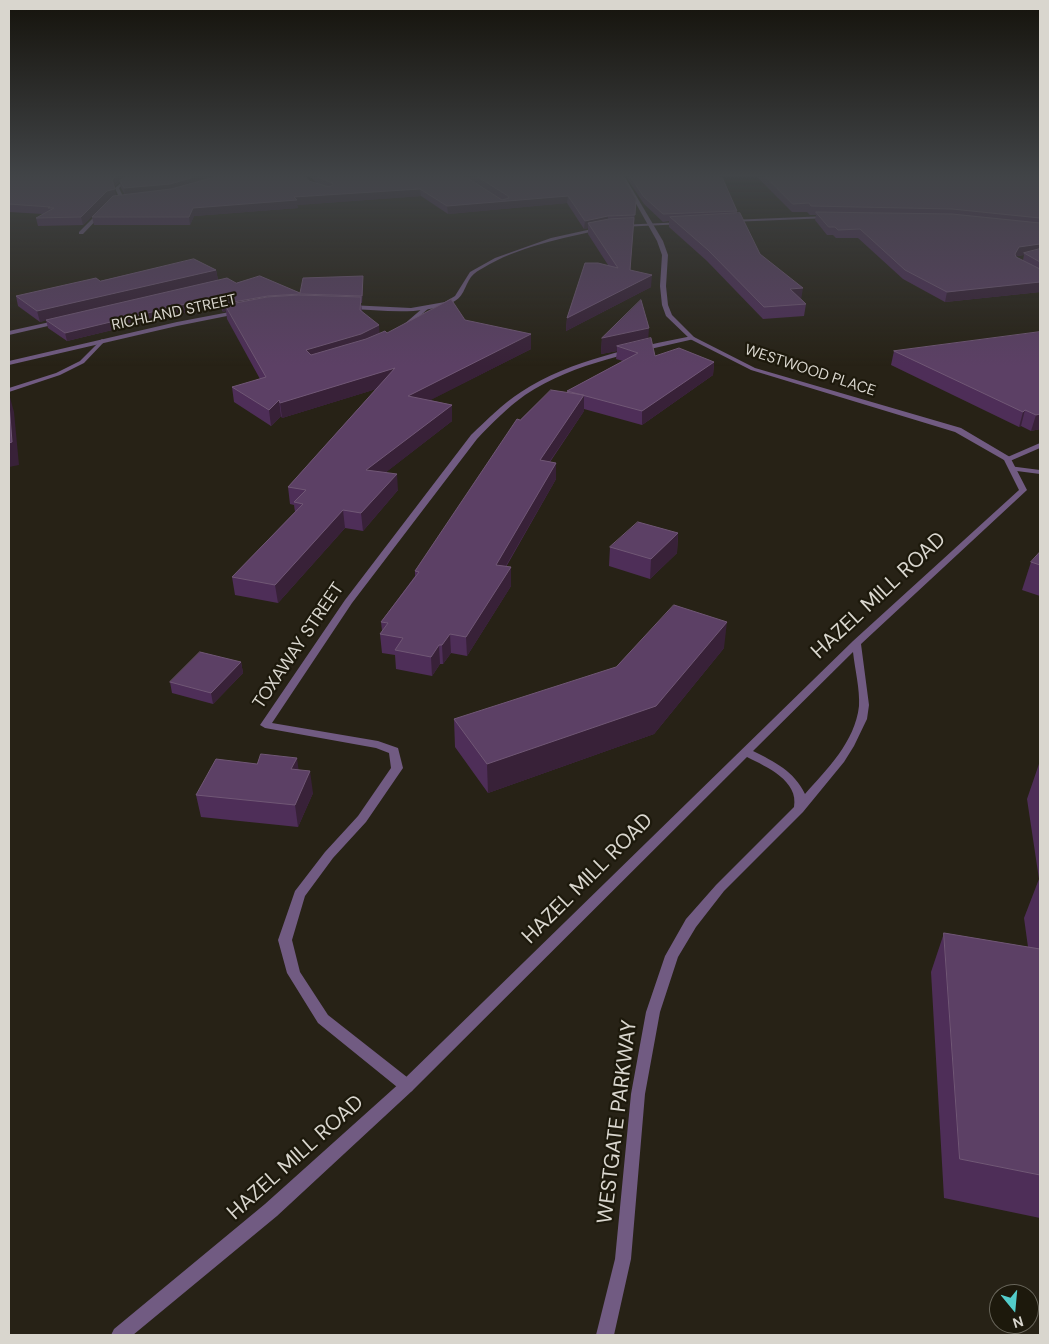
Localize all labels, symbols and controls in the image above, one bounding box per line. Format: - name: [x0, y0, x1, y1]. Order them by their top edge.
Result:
- street label: RICHLAND STREET: [110, 291, 238, 335]
- street label: WESTWOOD PLACE: [742, 341, 878, 401]
- street label: HAZEL MILL ROAD: [807, 527, 951, 665]
- street label: TOXAWAY STREET: [249, 579, 349, 713]
- street label: HAZEL MILL ROAD: [517, 808, 659, 950]
- street label: WESTGATE PARKWAY: [593, 1019, 643, 1225]
- street label: HAZEL MILL ROAD: [223, 1090, 369, 1226]
- north arrow: [989, 1284, 1039, 1334]
- text: N: [1011, 1312, 1026, 1332]

